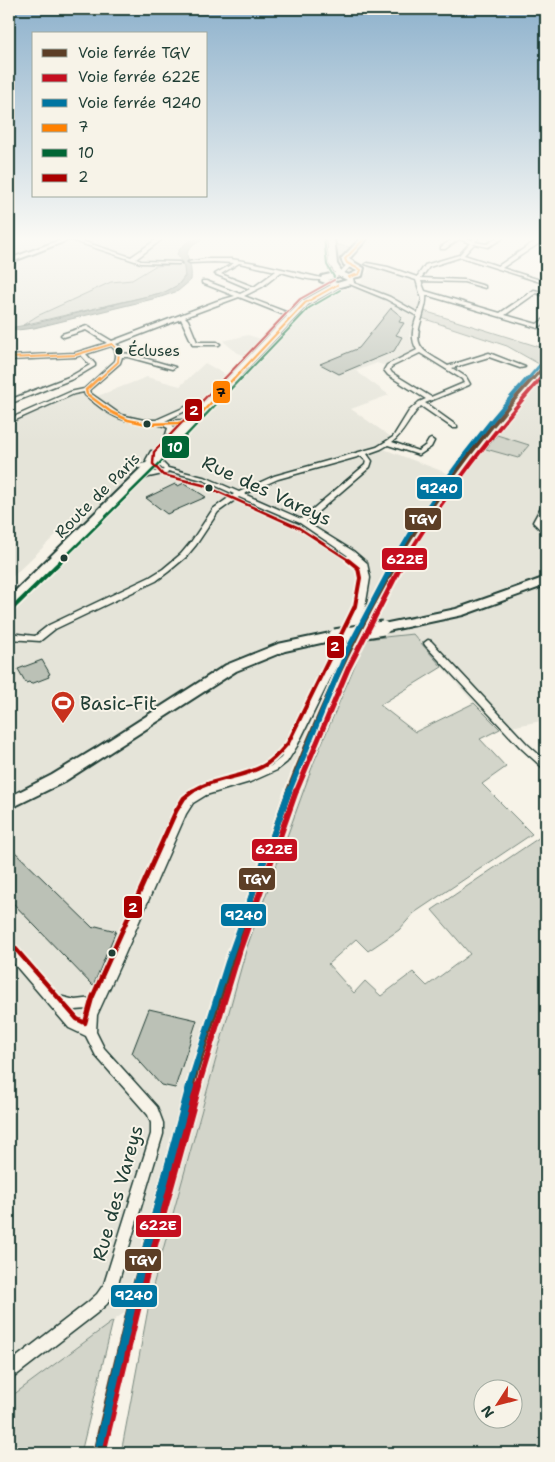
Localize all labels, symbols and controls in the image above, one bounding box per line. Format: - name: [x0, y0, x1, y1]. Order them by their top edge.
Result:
- legend: [32, 32, 208, 198]
- text: Voie ferrée TGV: [78, 43, 190, 63]
- text: Voie ferrée 622E: [78, 67, 200, 87]
- text: Voie ferrée 9240: [78, 93, 202, 113]
- text: 7: [78, 117, 89, 137]
- text: 10: [78, 143, 94, 163]
- text: 2: [78, 167, 89, 187]
- place label: Écluses: [128, 340, 180, 361]
- marker: Écluses: [114, 346, 124, 356]
- line badge: 7: [212, 380, 231, 404]
- text: 7: [216, 383, 226, 401]
- line badge: 2: [184, 398, 203, 422]
- text: 2: [189, 401, 199, 419]
- unlabelled marker: [142, 419, 152, 429]
- line badge: 10: [161, 435, 190, 459]
- text: 10: [167, 438, 183, 456]
- street label: Route de Paris: [50, 448, 145, 542]
- street label: Rue des Vareys: [198, 449, 336, 531]
- line badge: 9240: [416, 476, 463, 500]
- text: 9240: [420, 479, 458, 497]
- unlabelled marker: [204, 483, 214, 493]
- line badge: TGV: [404, 507, 442, 531]
- text: TGV: [409, 510, 437, 528]
- line badge: 622E: [381, 547, 428, 571]
- text: 622E: [386, 550, 424, 568]
- unlabelled marker: [59, 553, 69, 563]
- line badge: 2: [326, 635, 345, 659]
- text: 2: [330, 637, 340, 655]
- sports icon: Basic-Fit: [50, 690, 76, 724]
- place label: Basic-Fit: [80, 691, 157, 716]
- line badge: 622E: [251, 838, 298, 862]
- text: 622E: [255, 840, 293, 858]
- line badge: TGV: [238, 867, 276, 891]
- text: TGV: [243, 870, 271, 888]
- line badge: 2: [123, 895, 143, 919]
- text: 2: [128, 898, 138, 916]
- line badge: 9240: [220, 903, 267, 927]
- text: 9240: [225, 906, 263, 924]
- unlabelled marker: [107, 948, 117, 958]
- street label: Rue des Vareys: [86, 1122, 149, 1264]
- line badge: 622E: [135, 1214, 182, 1238]
- text: 622E: [139, 1216, 177, 1234]
- line badge: TGV: [124, 1248, 162, 1272]
- text: TGV: [129, 1251, 157, 1269]
- line badge: 9240: [110, 1284, 158, 1308]
- text: 9240: [115, 1286, 153, 1304]
- north arrow: [472, 1380, 522, 1430]
- text: N: [477, 1402, 498, 1421]

